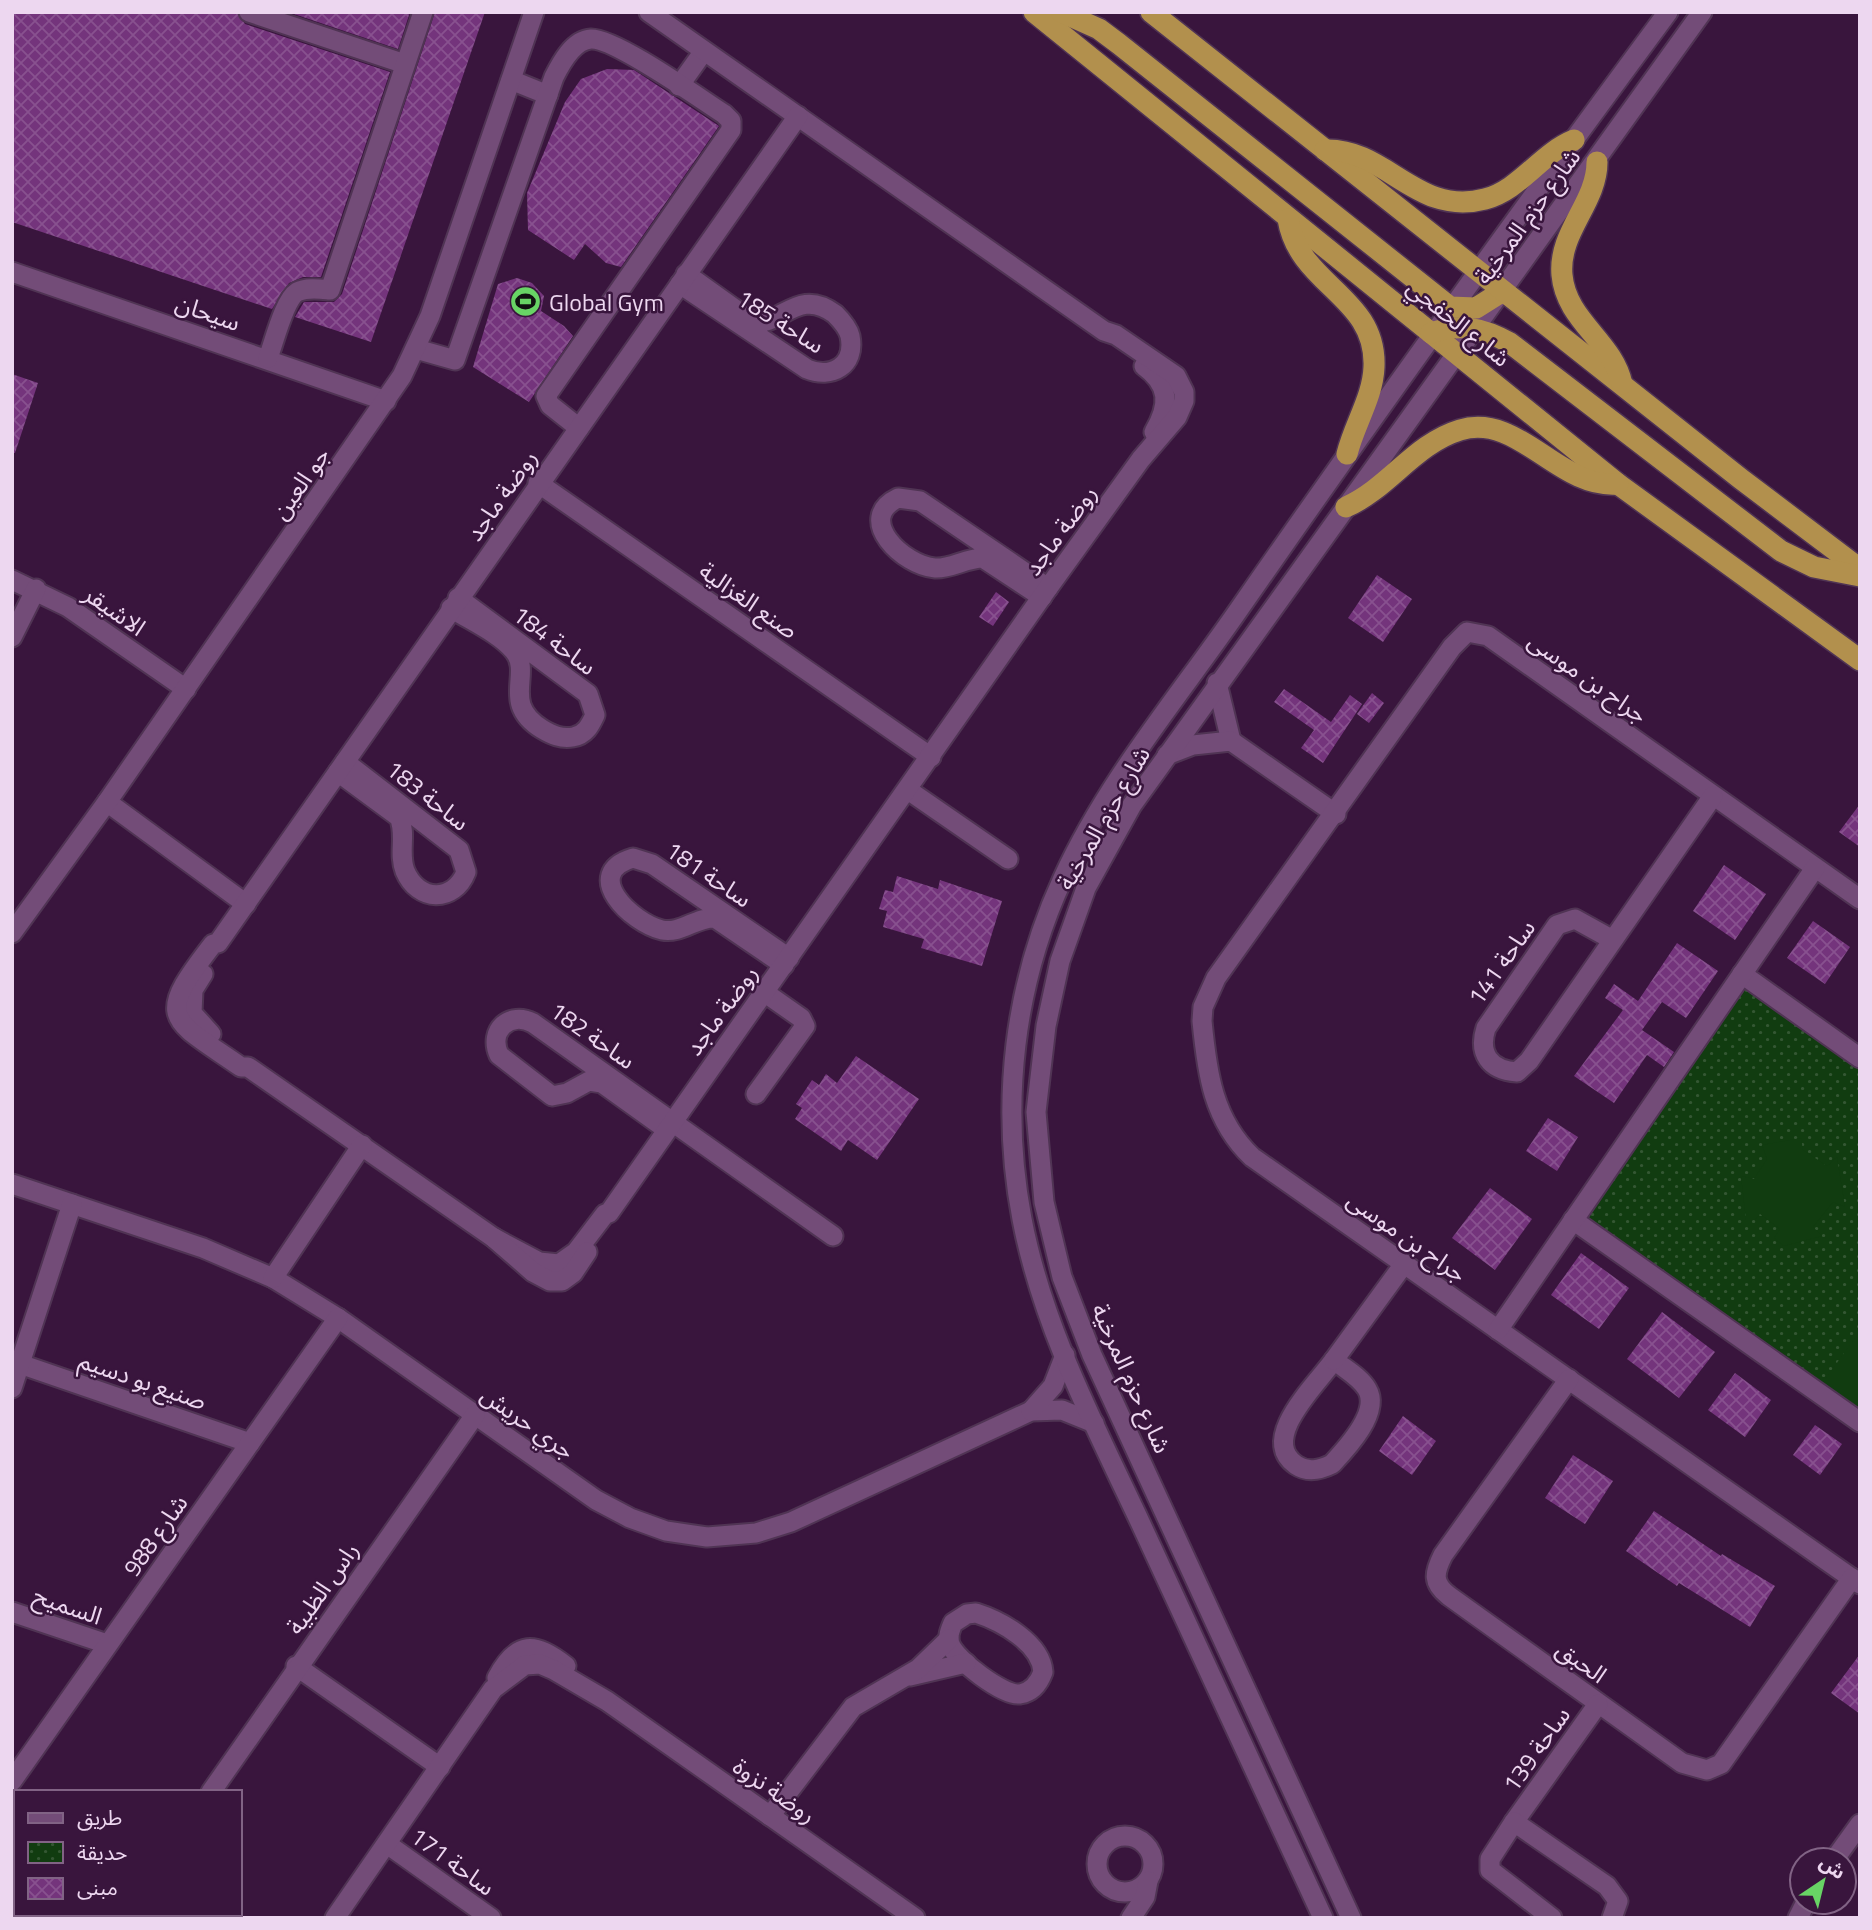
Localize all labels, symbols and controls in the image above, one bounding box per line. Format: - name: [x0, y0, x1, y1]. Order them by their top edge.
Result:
- street label: شارع حزم المرخية: [1465, 140, 1590, 292]
- street label: شارع الخفجي: [1398, 269, 1519, 376]
- street label: ساحة 185: [730, 280, 832, 362]
- street label: سيحان: [171, 284, 245, 340]
- place label: Global Gym: [549, 284, 664, 320]
- sports icon: Global Gym: [509, 285, 543, 319]
- street label: جو العين: [262, 439, 338, 527]
- street label: روضة ماجد: [456, 442, 546, 548]
- street label: روضة ماجد: [1015, 477, 1105, 583]
- street label: صنع الغزالية: [692, 553, 806, 647]
- street label: الاشيقر: [76, 575, 154, 644]
- street label: ساحة 184: [505, 596, 605, 684]
- street label: جراح بن موسى: [1521, 622, 1655, 732]
- street label: شارع حزم المرخية: [1047, 739, 1160, 897]
- street label: ساحة 183: [379, 751, 477, 839]
- street label: ساحة 181: [659, 832, 759, 916]
- street label: ساحة 141: [1458, 912, 1544, 1012]
- street label: روضة ماجد: [676, 957, 766, 1063]
- street label: ساحة 182: [543, 992, 643, 1078]
- street label: جراح بن موسى: [1340, 1181, 1474, 1291]
- street label: شارع حزم المرخية: [1082, 1297, 1181, 1459]
- street label: صنيع بو دسيم: [74, 1341, 212, 1419]
- street label: جري حريش: [473, 1376, 582, 1469]
- street label: شارع 988: [114, 1487, 196, 1583]
- street label: راس الظبية: [277, 1534, 367, 1642]
- street label: السميح: [29, 1576, 107, 1634]
- street label: الحبق: [1549, 1630, 1615, 1692]
- street label: ساحة 139: [1493, 1699, 1579, 1799]
- street label: روضة نزوة: [726, 1748, 824, 1832]
- legend: [14, 1790, 242, 1916]
- text: طريق: [77, 1801, 122, 1833]
- street label: ساحة 171: [403, 1818, 503, 1904]
- text: حديقة: [77, 1836, 127, 1868]
- north arrow: [1788, 1846, 1858, 1916]
- text: ش: [1814, 1847, 1852, 1886]
- text: مبنى: [77, 1871, 118, 1903]

